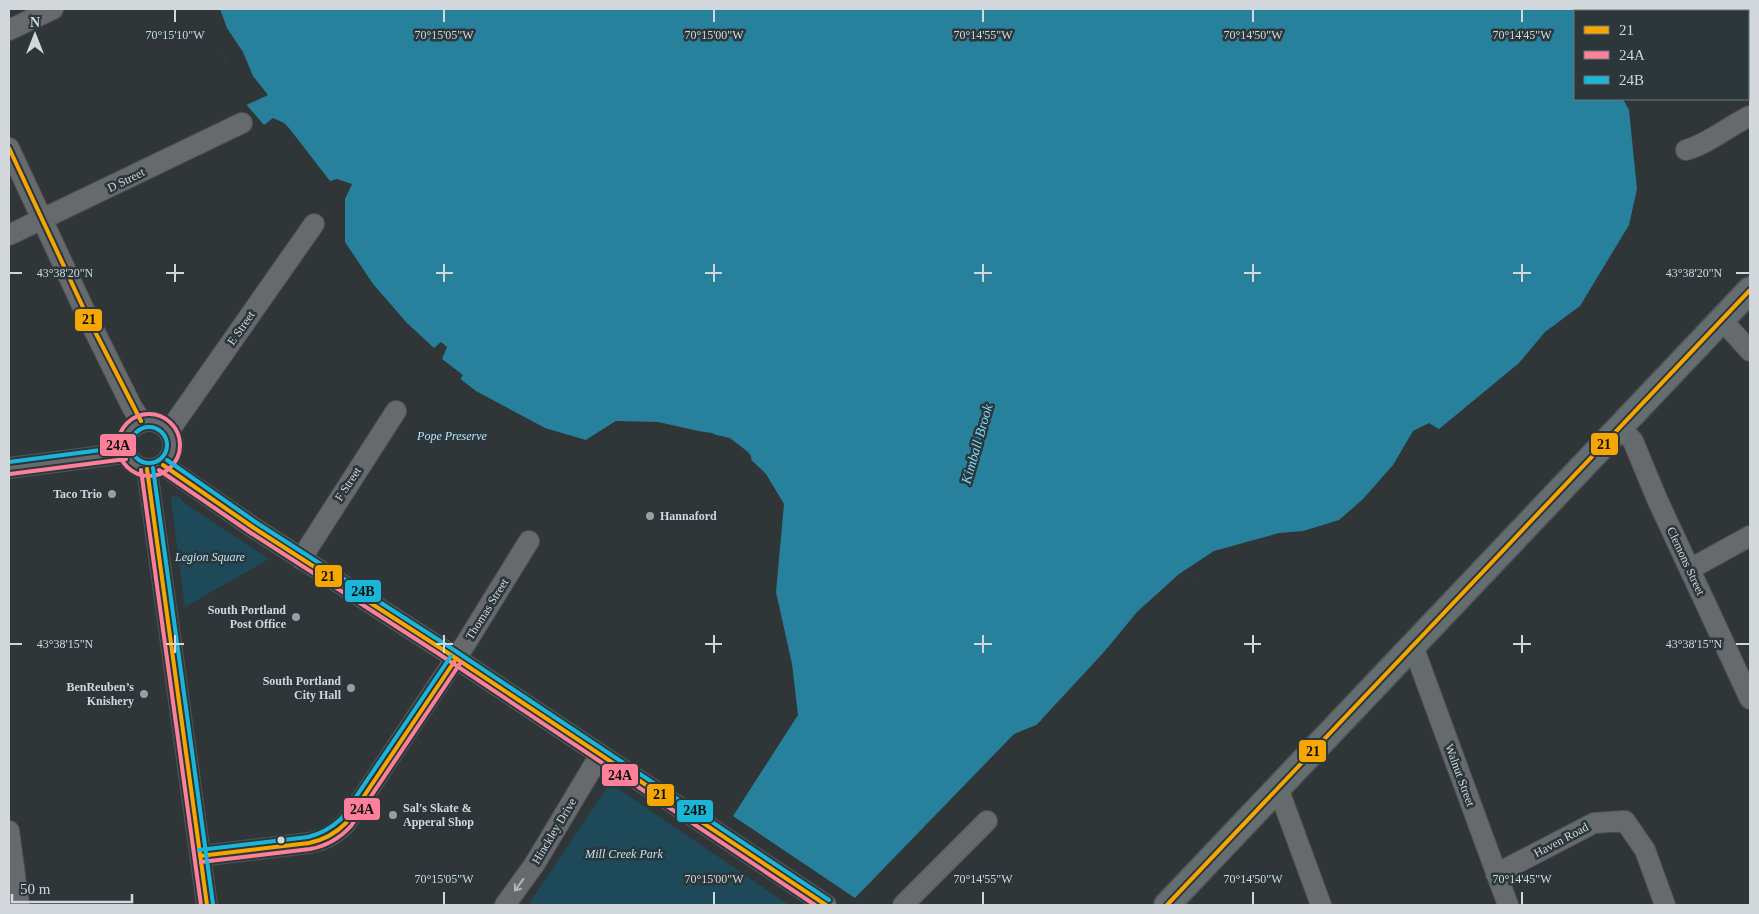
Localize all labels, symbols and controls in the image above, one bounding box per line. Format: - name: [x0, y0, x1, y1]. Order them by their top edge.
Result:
- north arrow: [10, 10, 60, 60]
- legend: [1574, 10, 1749, 100]
- text: N: [30, 15, 40, 30]
- text: 21: [1619, 22, 1634, 38]
- text: 70°15'10"W: [145, 28, 205, 42]
- text: 70°15'05"W: [414, 28, 474, 42]
- text: 70°15'00"W: [684, 28, 744, 42]
- text: 70°14'55"W: [953, 28, 1013, 42]
- text: 70°14'50"W: [1223, 28, 1283, 42]
- text: 70°14'45"W: [1492, 28, 1552, 42]
- text: 24A: [1619, 47, 1645, 63]
- text: 24B: [1619, 72, 1644, 88]
- street label: D Street: [105, 165, 147, 195]
- text: 43°38'20"N: [37, 266, 94, 280]
- text: 43°38'20"N: [1666, 266, 1723, 280]
- line badge: 21: [74, 308, 103, 332]
- street label: E Street: [224, 308, 258, 348]
- text: 21: [82, 312, 96, 327]
- water label: Kimball Brook: [958, 402, 996, 487]
- park label: Pope Preserve: [416, 429, 488, 443]
- line badge: 21: [1590, 432, 1619, 456]
- line badge: 24A: [99, 433, 137, 457]
- text: 21: [1597, 437, 1611, 452]
- text: 24A: [106, 438, 131, 453]
- street label: F Street: [332, 464, 364, 504]
- place label: Taco Trio: [53, 487, 102, 501]
- marker: Taco Trio: [106, 488, 118, 500]
- place label: Hannaford: [660, 509, 717, 523]
- marker: Hannaford: [644, 510, 656, 522]
- street label: Clemons Street: [1664, 525, 1708, 598]
- park label: Legion Square: [174, 550, 246, 564]
- line badge: 21: [314, 564, 343, 588]
- text: 21: [321, 569, 335, 584]
- street label: Thomas Street: [463, 575, 512, 642]
- line badge: 24B: [344, 579, 382, 603]
- text: 24B: [351, 584, 375, 599]
- place label: South Portland Post Office: [208, 603, 287, 631]
- marker: South Portland Post Office: [290, 611, 302, 623]
- text: 43°38'15"N: [37, 637, 94, 651]
- text: 43°38'15"N: [1666, 637, 1723, 651]
- place label: South Portland City Hall: [263, 674, 342, 702]
- place label: BenReuben’s Knishery: [66, 680, 134, 708]
- marker: South Portland City Hall: [345, 682, 357, 694]
- marker: BenReuben’s Knishery: [138, 688, 150, 700]
- line badge: 21: [1298, 739, 1327, 763]
- street label: Walnut Street: [1442, 742, 1478, 809]
- text: 21: [1306, 744, 1320, 759]
- line badge: 24A: [601, 763, 639, 787]
- text: 24A: [608, 768, 633, 783]
- line badge: 21: [646, 783, 675, 807]
- text: 21: [653, 787, 667, 802]
- street label: Hinckley Drive: [529, 796, 579, 866]
- line badge: 24A: [343, 797, 381, 821]
- line badge: 24B: [676, 799, 714, 823]
- place label: Sal's Skate & Apperal Shop: [403, 801, 474, 829]
- text: 24A: [350, 802, 375, 817]
- text: 24B: [683, 803, 707, 818]
- marker: Sal's Skate & Apperal Shop: [387, 809, 399, 821]
- street label: Haven Road: [1531, 820, 1591, 860]
- unlabelled marker: [276, 835, 286, 845]
- park label: Mill Creek Park: [584, 847, 663, 861]
- scale bar: [12, 872, 132, 904]
- text: 70°15'05"W: [414, 872, 474, 886]
- text: 70°15'00"W: [684, 872, 744, 886]
- text: 70°14'55"W: [953, 872, 1013, 886]
- text: 70°14'50"W: [1223, 872, 1283, 886]
- text: 70°14'45"W: [1492, 872, 1552, 886]
- one-way arrow: [514, 878, 524, 892]
- text: 50 m: [20, 881, 51, 897]

